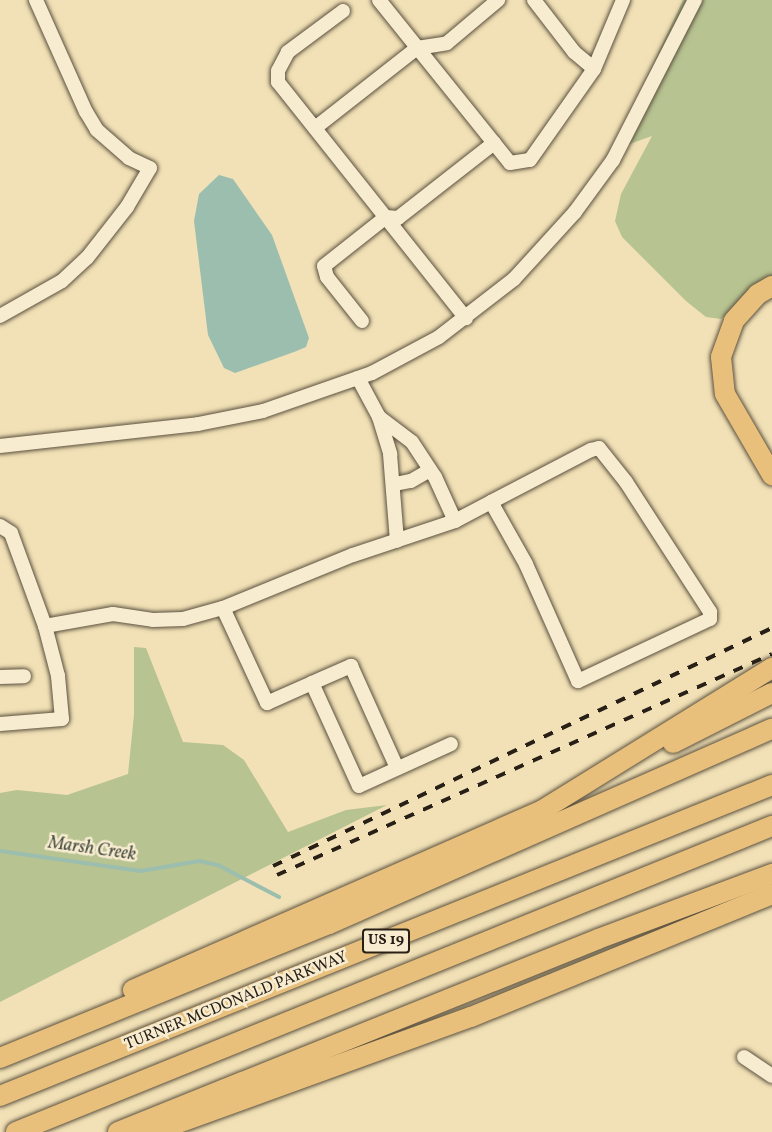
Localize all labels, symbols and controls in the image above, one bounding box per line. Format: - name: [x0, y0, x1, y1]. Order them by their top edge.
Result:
- water label: Marsh Creek: [47, 833, 137, 867]
- road number: US 19: [362, 929, 410, 953]
- street label: TURNER MCDONALD PARKWAY: [122, 947, 350, 1055]

